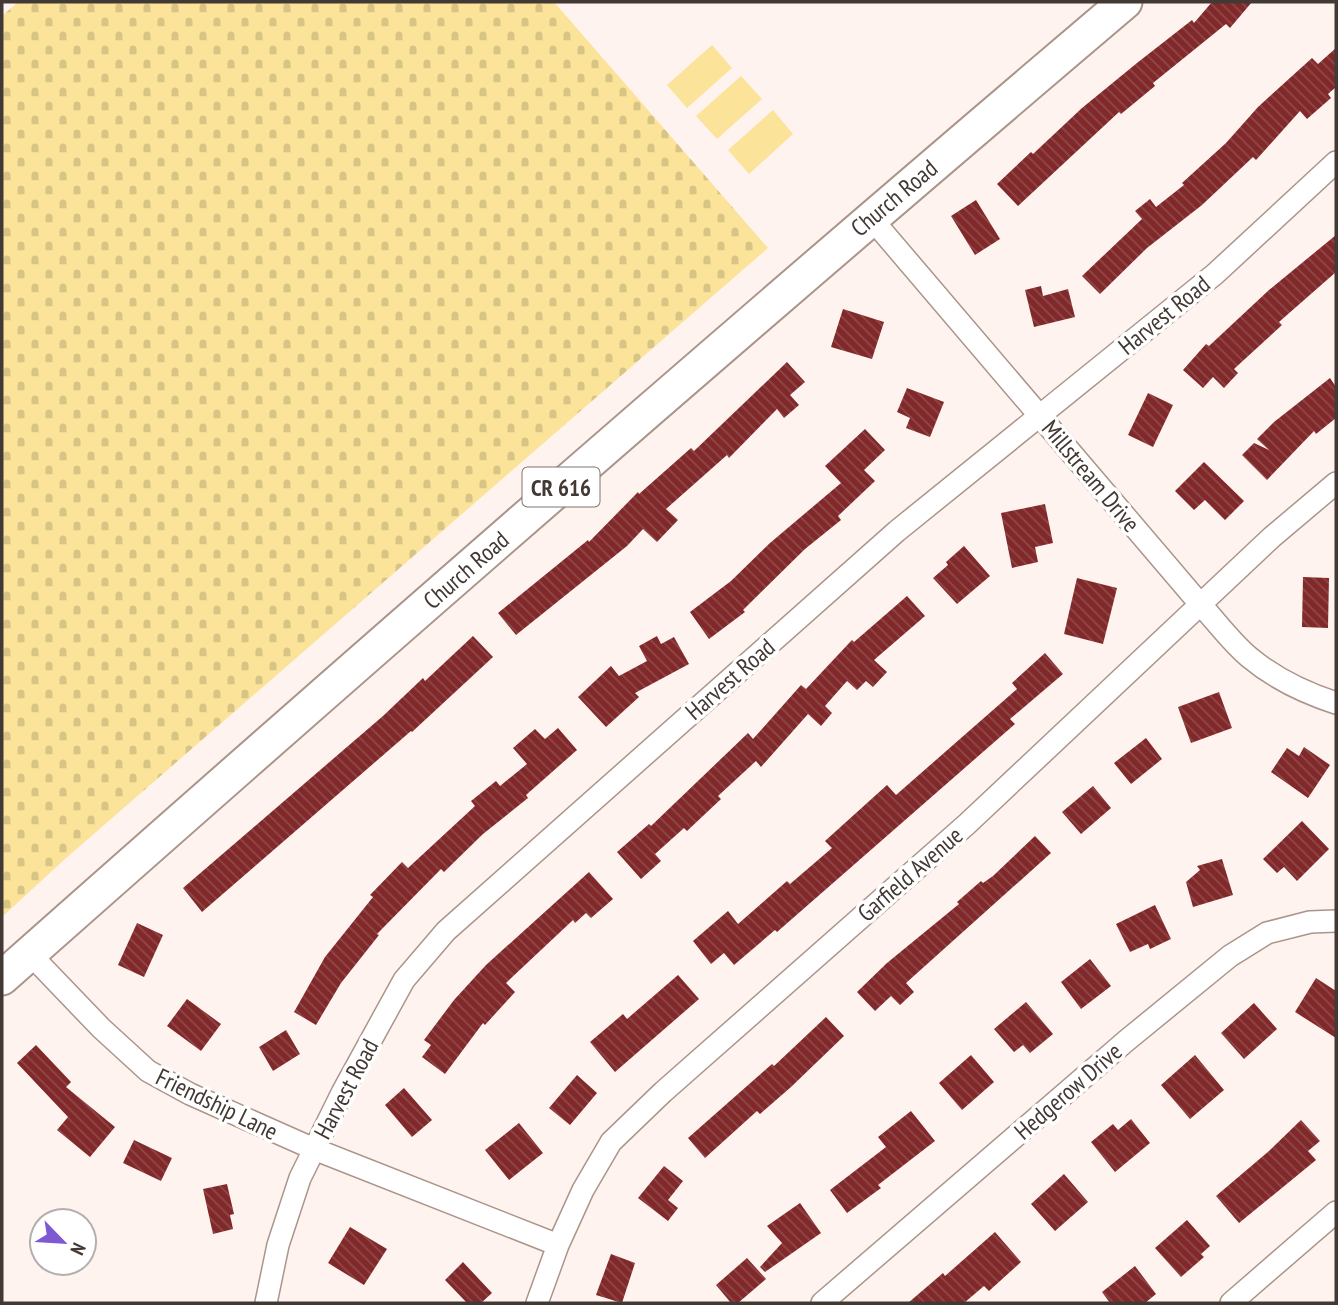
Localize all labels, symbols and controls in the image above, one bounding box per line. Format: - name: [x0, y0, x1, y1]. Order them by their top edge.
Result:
- street label: Church Road: [844, 153, 944, 243]
- street label: Harvest Road: [1112, 269, 1216, 361]
- street label: Millstream Drive: [1035, 414, 1147, 538]
- road number: CR 616: [522, 467, 600, 506]
- street label: Church Road: [417, 524, 515, 616]
- street label: Harvest Road: [679, 632, 781, 726]
- street label: Garfield Avenue: [851, 820, 969, 928]
- street label: Harvest Road: [307, 1034, 385, 1144]
- street label: Hedgerow Drive: [1008, 1036, 1128, 1146]
- street label: Friendship Lane: [151, 1061, 283, 1147]
- north arrow: [28, 1207, 98, 1277]
- text: N: [65, 1239, 91, 1259]

